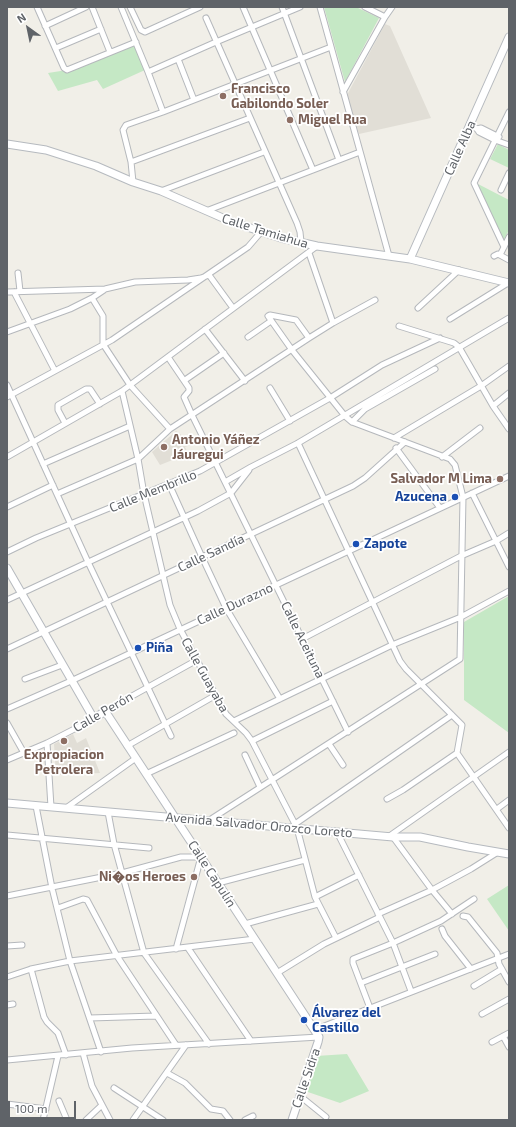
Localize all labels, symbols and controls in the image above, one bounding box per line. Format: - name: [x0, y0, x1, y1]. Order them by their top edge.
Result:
- north arrow: [8, 8, 48, 48]
- text: N: [14, 10, 28, 25]
- place label: Francisco Gabilondo Soler: [231, 81, 329, 112]
- marker: Francisco Gabilondo Soler: [218, 91, 228, 101]
- place label: Miguel Rua: [298, 112, 367, 128]
- marker: Miguel Rua: [285, 115, 295, 125]
- street label: Calle Alba: [441, 118, 479, 178]
- street label: Calle Tamiahua: [220, 210, 310, 252]
- place label: Antonio Yáñez Jáuregui: [172, 432, 260, 463]
- marker: Antonio Yáñez Jáuregui: [159, 442, 169, 452]
- street label: Calle Membrillo: [107, 466, 199, 516]
- place label: Salvador M Lima: [390, 471, 492, 487]
- marker: Salvador M Lima: [495, 474, 505, 484]
- place label: Azucena: [395, 489, 447, 505]
- marker: Azucena: [450, 492, 460, 502]
- street label: Calle Sandía: [175, 531, 247, 575]
- place label: Zapote: [364, 536, 407, 552]
- marker: Zapote: [351, 539, 361, 549]
- street label: Calle Durazno: [194, 580, 276, 628]
- street label: Calle Aceituna: [278, 599, 328, 681]
- street label: Calle Guayaba: [178, 635, 232, 715]
- place label: Piña: [146, 640, 173, 656]
- marker: Piña: [133, 643, 143, 653]
- street label: Calle Perón: [70, 689, 136, 735]
- marker: Expropiacion Petrolera: [59, 736, 69, 746]
- place label: Expropiacion Petrolera: [24, 747, 104, 778]
- street label: Avenida Salvador Orozco Loreto: [165, 809, 353, 841]
- street label: Calle Capulín: [185, 838, 239, 910]
- place label: Ni�os Heroes: [99, 869, 186, 885]
- marker: Ni�os Heroes: [189, 872, 199, 882]
- place label: Álvarez del Castillo: [312, 1005, 381, 1036]
- marker: Álvarez del Castillo: [299, 1015, 309, 1025]
- street label: Calle Sidra: [288, 1046, 324, 1110]
- scale bar: [10, 1093, 78, 1119]
- text: 100 m: [15, 1101, 47, 1115]

